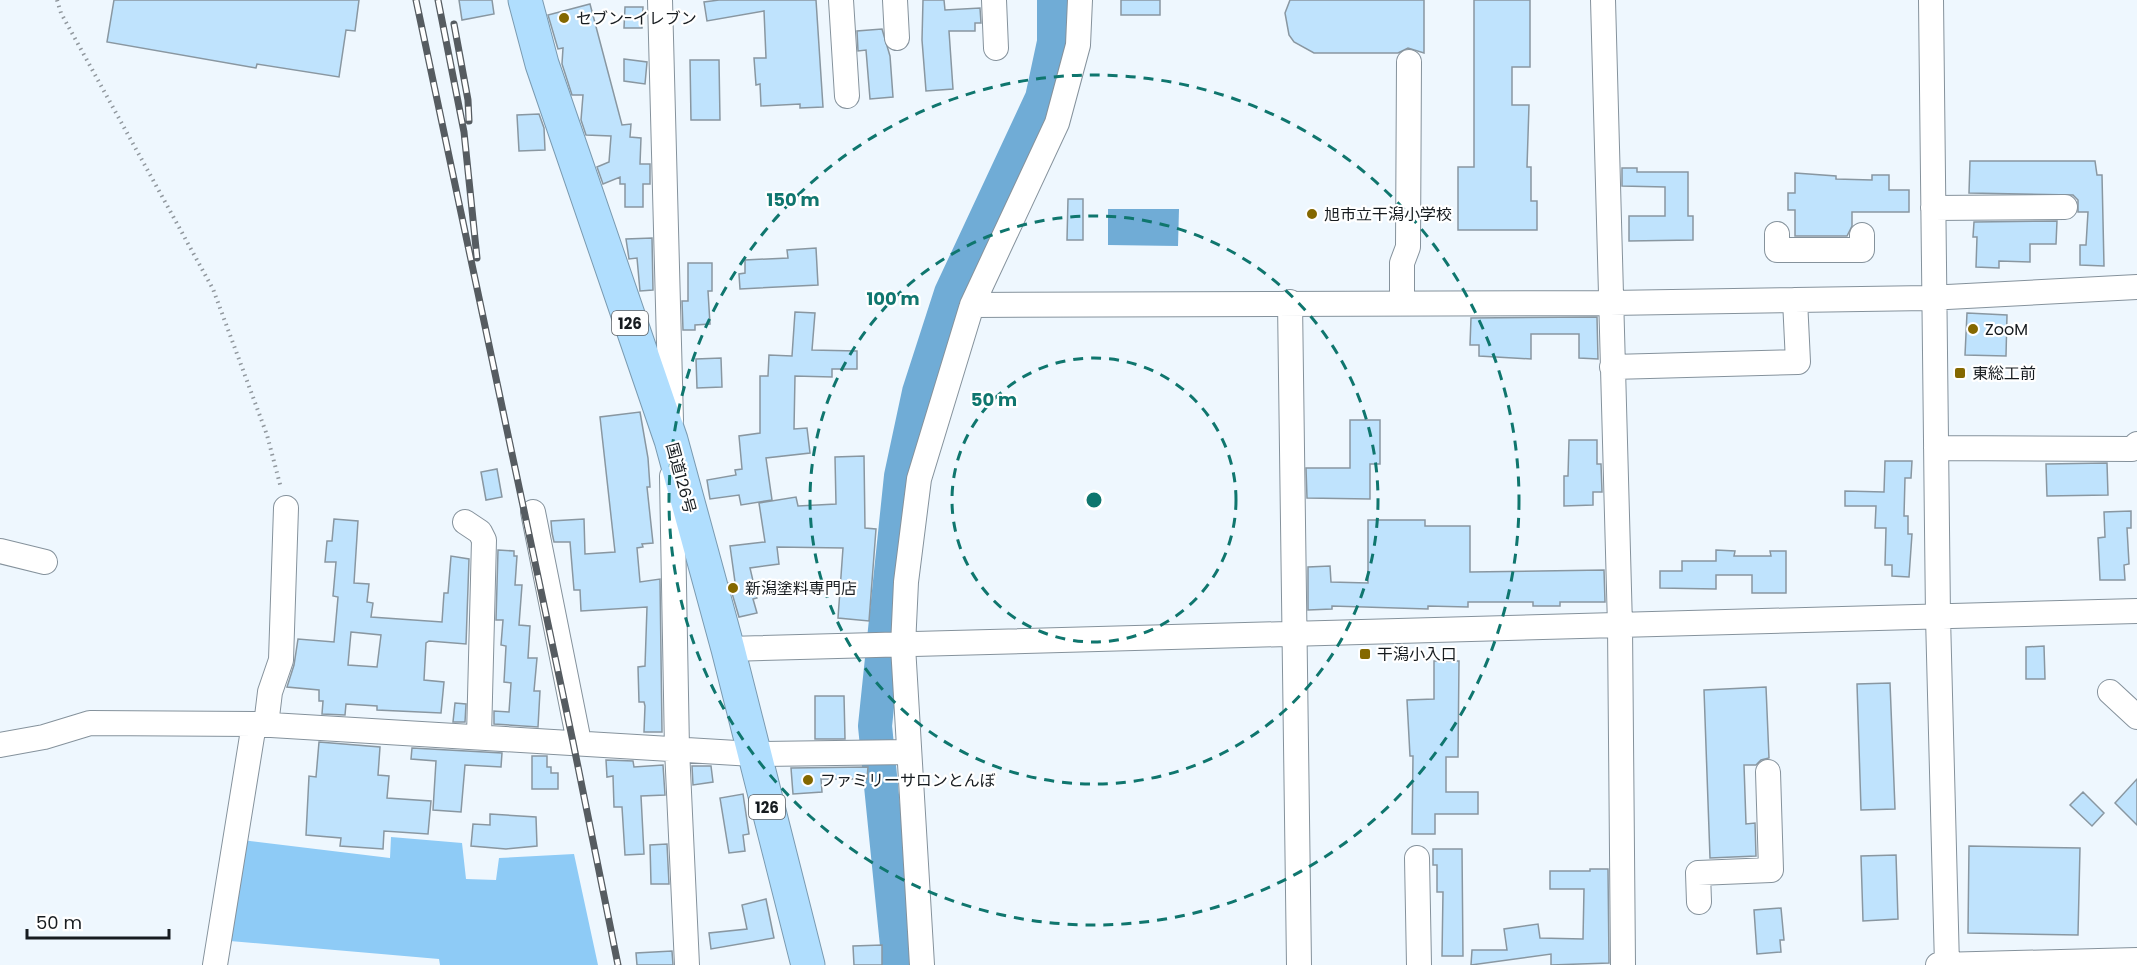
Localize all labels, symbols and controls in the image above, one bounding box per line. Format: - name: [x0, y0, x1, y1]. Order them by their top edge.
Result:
- place label: セブン-イレブン: [576, 7, 697, 30]
- marker: セブン-イレブン: [557, 11, 571, 25]
- text: 150 m: [766, 187, 820, 212]
- place label: 旭市立干潟小学校: [1324, 203, 1452, 226]
- marker: 旭市立干潟小学校: [1305, 207, 1319, 221]
- text: 100 m: [866, 286, 920, 311]
- road number: 126: [612, 311, 648, 335]
- place label: ZooM: [1985, 318, 2028, 341]
- marker: ZooM: [1966, 322, 1980, 336]
- place label: 東総工前: [1972, 362, 2036, 385]
- marker: 東総工前: [1953, 366, 1967, 380]
- text: 50 m: [971, 387, 1017, 412]
- street label: 国道126号: [661, 440, 701, 516]
- centre of rings: [1084, 490, 1104, 510]
- place label: 新潟塗料専門店: [745, 577, 857, 600]
- marker: 新潟塗料専門店: [726, 581, 740, 595]
- place label: 干潟小入口: [1377, 643, 1457, 666]
- marker: 干潟小入口: [1358, 647, 1372, 661]
- place label: ファミリーサロンとんぼ: [820, 769, 996, 792]
- marker: ファミリーサロンとんぼ: [801, 773, 815, 787]
- road number: 126: [749, 795, 785, 819]
- scale bar: [27, 902, 170, 940]
- text: 50 m: [36, 910, 82, 935]

